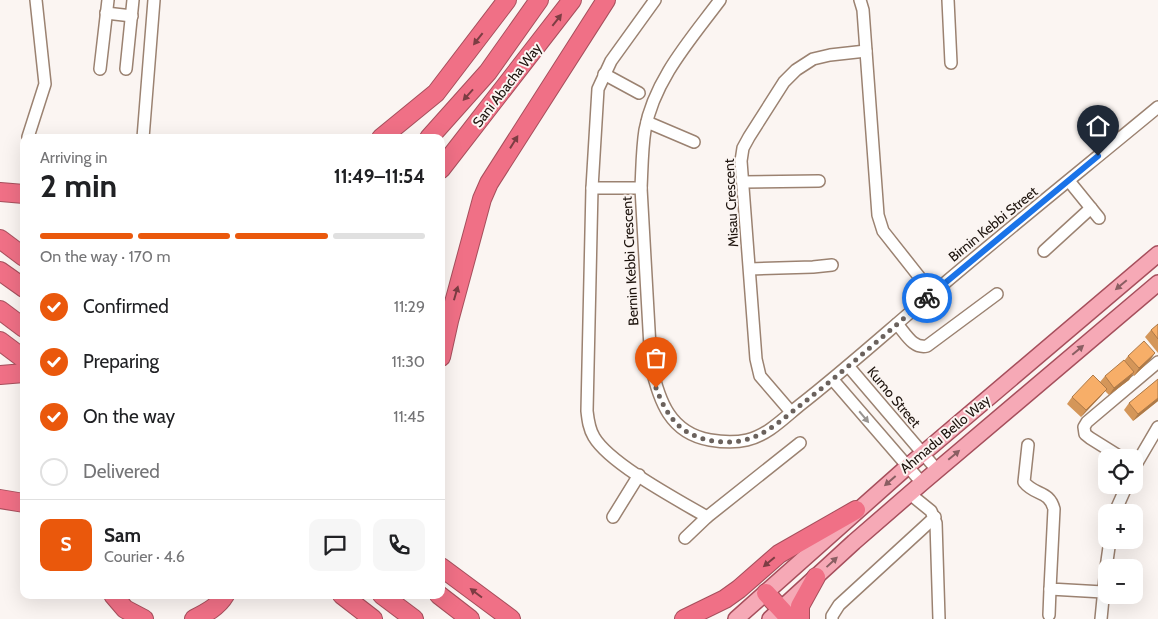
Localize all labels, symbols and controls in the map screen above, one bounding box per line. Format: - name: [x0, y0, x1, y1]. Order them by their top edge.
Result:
- one-way arrow: [551, 14, 562, 27]
- one-way arrow: [472, 32, 483, 45]
- street label: Sani Abacha Way: [469, 39, 545, 131]
- one-way arrow: [462, 88, 473, 101]
- pin: [1077, 105, 1119, 156]
- icon: home: [1084, 112, 1112, 140]
- one-way arrow: [510, 136, 519, 149]
- text: Arriving in: [40, 148, 107, 167]
- street label: Misau Crescent: [720, 158, 742, 248]
- text: 11:49–11:54: [334, 165, 425, 188]
- text: 2 min: [40, 166, 117, 205]
- street label: Birnin Kebbi Street: [945, 182, 1042, 266]
- street label: Bernin Kebbi Crescent: [618, 196, 642, 326]
- text: On the way · 170 m: [40, 247, 171, 266]
- courier: [902, 273, 952, 323]
- one-way arrow: [1114, 280, 1127, 291]
- icon: bike: [913, 284, 941, 312]
- one-way arrow: [453, 285, 461, 300]
- icon: check: [40, 293, 68, 321]
- text: Confirmed: [83, 295, 169, 318]
- text: 11:29: [394, 297, 425, 316]
- pin: [635, 337, 677, 388]
- icon: bag: [642, 344, 670, 372]
- one-way arrow: [1072, 345, 1084, 356]
- icon: check: [40, 348, 68, 376]
- text: Preparing: [83, 350, 159, 373]
- text: 11:30: [391, 352, 425, 371]
- street label: Kumo Street: [863, 363, 925, 431]
- street label: Ahmadu Bello Way: [896, 391, 994, 477]
- icon: check: [40, 403, 68, 431]
- text: On the way: [83, 405, 175, 428]
- text: 11:45: [393, 407, 425, 426]
- one-way arrow: [859, 410, 870, 423]
- map controls: [1098, 449, 1143, 604]
- button: locate: [1098, 449, 1143, 494]
- one-way arrow: [948, 450, 960, 461]
- text: Delivered: [83, 460, 160, 483]
- one-way arrow: [884, 475, 896, 486]
- button: +: [1098, 504, 1143, 549]
- button: chat: [309, 519, 361, 571]
- button: phone: [373, 519, 425, 571]
- text: Sam: [104, 524, 141, 547]
- text: S: [60, 533, 72, 556]
- text: Courier · 4.6: [104, 547, 185, 566]
- one-way arrow: [763, 556, 776, 567]
- one-way arrow: [825, 556, 837, 568]
- button: −: [1098, 559, 1143, 604]
- one-way arrow: [469, 588, 483, 598]

